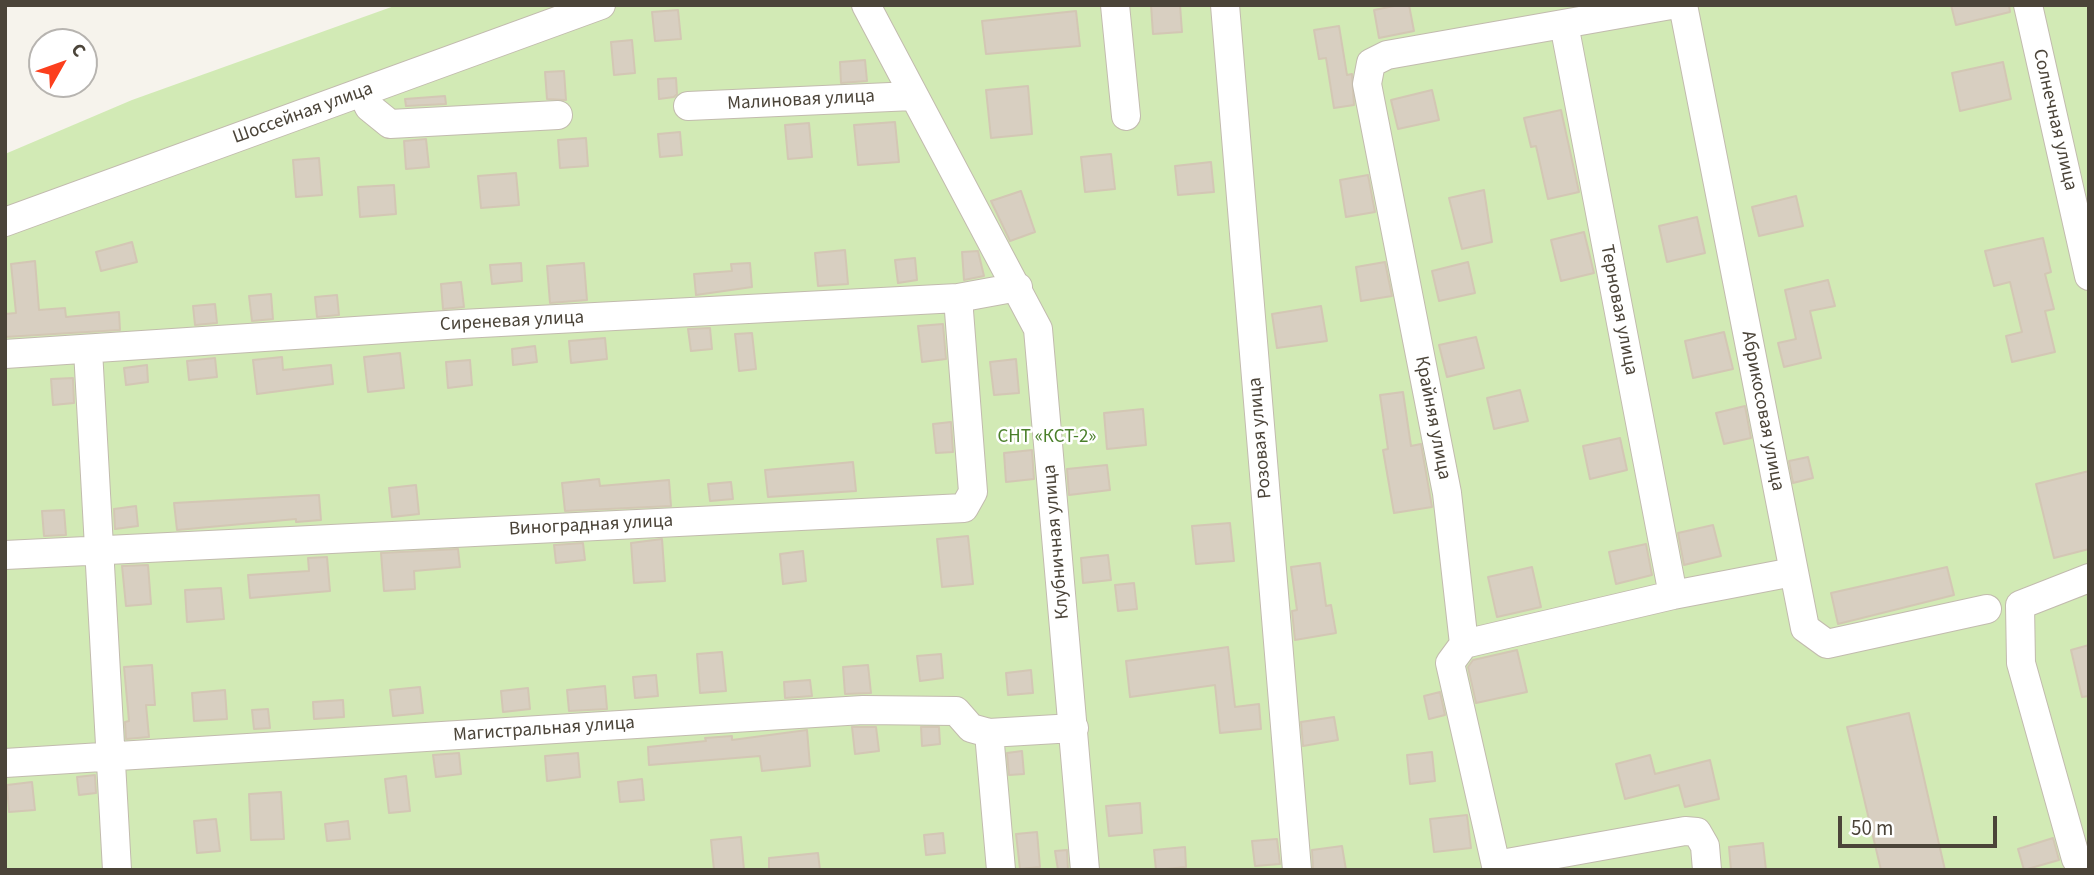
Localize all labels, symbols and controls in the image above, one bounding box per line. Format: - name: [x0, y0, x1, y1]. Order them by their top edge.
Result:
- north arrow: [28, 28, 98, 98]
- text: С: [64, 38, 92, 63]
- street label: Солнечная улица: [2027, 47, 2081, 193]
- street label: Шоссейная улица: [230, 78, 376, 150]
- street label: Малиновая улица: [727, 86, 875, 116]
- street label: Терновая улица: [1594, 243, 1642, 377]
- street label: Сиреневая улица: [439, 307, 585, 337]
- street label: Абрикосовая улица: [1735, 329, 1789, 493]
- street label: Крайняя улица: [1409, 354, 1455, 482]
- street label: Розовая улица: [1244, 376, 1278, 500]
- park label: СНТ «КСТ-2»: [997, 427, 1097, 449]
- street label: Клубничная улица: [1039, 464, 1075, 620]
- street label: Виноградная улица: [508, 510, 674, 542]
- street label: Магистральная улица: [452, 712, 636, 748]
- scale bar: [1842, 802, 2001, 846]
- text: 50 m: [1851, 813, 1893, 843]

